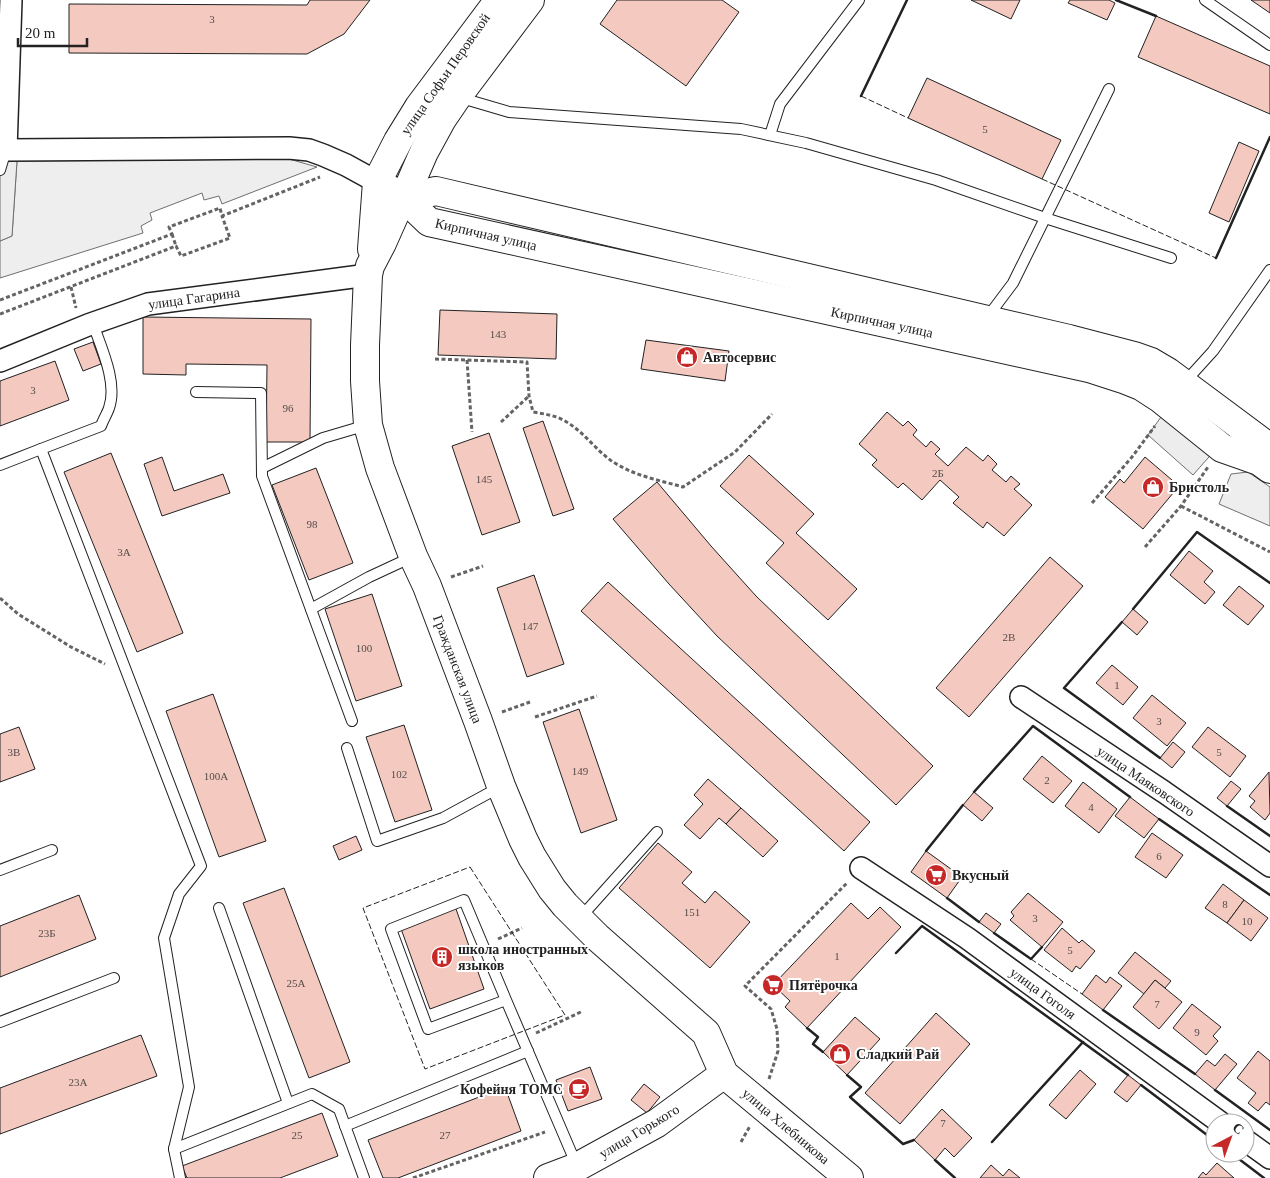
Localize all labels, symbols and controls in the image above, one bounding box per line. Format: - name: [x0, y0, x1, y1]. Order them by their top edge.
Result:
- street label: улица Софьи Перовской: [398, 10, 493, 138]
- house number: 3: [209, 13, 215, 25]
- scale bar: [18, 15, 86, 47]
- text: 20 m: [25, 25, 56, 41]
- house number: 5: [982, 123, 988, 135]
- street label: Кирпичная улица: [433, 215, 539, 254]
- street label: улица Гагарина: [147, 285, 242, 312]
- street label: Кирпичная улица: [829, 304, 935, 341]
- house number: 143: [490, 328, 507, 340]
- shop icon: Автосервис: [675, 345, 699, 369]
- place label: Автосервис: [703, 350, 776, 365]
- house number: 3: [30, 384, 36, 396]
- house number: 96: [283, 402, 294, 414]
- house number: 2Б: [932, 467, 944, 479]
- house number: 145: [476, 473, 493, 485]
- shop icon: Бристоль: [1141, 475, 1165, 499]
- place label: Бристоль: [1169, 480, 1230, 495]
- house number: 98: [307, 518, 318, 530]
- house number: 3А: [117, 546, 131, 558]
- street label: Гражданская улица: [430, 613, 485, 726]
- house number: 147: [522, 620, 539, 632]
- house number: 2В: [1003, 631, 1015, 643]
- house number: 100: [356, 642, 373, 654]
- house number: 1: [1114, 679, 1120, 691]
- house number: 3: [1156, 715, 1162, 727]
- street label: улица Маяковского: [1094, 743, 1197, 820]
- house number: 3В: [8, 746, 20, 758]
- house number: 5: [1216, 746, 1222, 758]
- house number: 149: [572, 765, 589, 777]
- house number: 102: [391, 768, 407, 780]
- house number: 100А: [204, 770, 228, 782]
- house number: 2: [1044, 774, 1050, 786]
- house number: 4: [1088, 801, 1094, 813]
- house number: 6: [1156, 850, 1162, 862]
- supermarket icon: Вкусный: [924, 863, 948, 887]
- place label: Вкусный: [952, 868, 1009, 883]
- house number: 8: [1222, 898, 1228, 910]
- house number: 151: [684, 906, 700, 918]
- house number: 3: [1032, 912, 1038, 924]
- house number: 10: [1242, 915, 1253, 927]
- house number: 23Б: [38, 927, 56, 939]
- place label: школа иностранных языков: [458, 942, 588, 973]
- house number: 5: [1067, 944, 1073, 956]
- building icon: школа иностранных языков: [430, 945, 454, 969]
- house number: 1: [834, 950, 840, 962]
- street label: улица Гоголя: [1007, 965, 1079, 1023]
- supermarket icon: Пятёрочка: [761, 973, 785, 997]
- house number: 25А: [287, 977, 306, 989]
- place label: Пятёрочка: [789, 978, 858, 993]
- house number: 7: [1154, 998, 1160, 1010]
- house number: 9: [1194, 1026, 1200, 1038]
- shop icon: Сладкий Рай: [828, 1042, 852, 1066]
- place label: Сладкий Рай: [856, 1047, 939, 1062]
- house number: 23А: [69, 1076, 88, 1088]
- cafe icon: Кофейня ТОМС: [567, 1077, 591, 1101]
- place label: Кофейня ТОМС: [460, 1082, 563, 1097]
- street label: улица Хлебникова: [739, 1086, 833, 1168]
- street label: улица Горького: [596, 1102, 682, 1161]
- north arrow: [1205, 1113, 1255, 1163]
- house number: 7: [940, 1117, 946, 1129]
- text: С: [1229, 1120, 1247, 1138]
- house number: 25: [292, 1129, 303, 1141]
- house number: 27: [440, 1129, 451, 1141]

